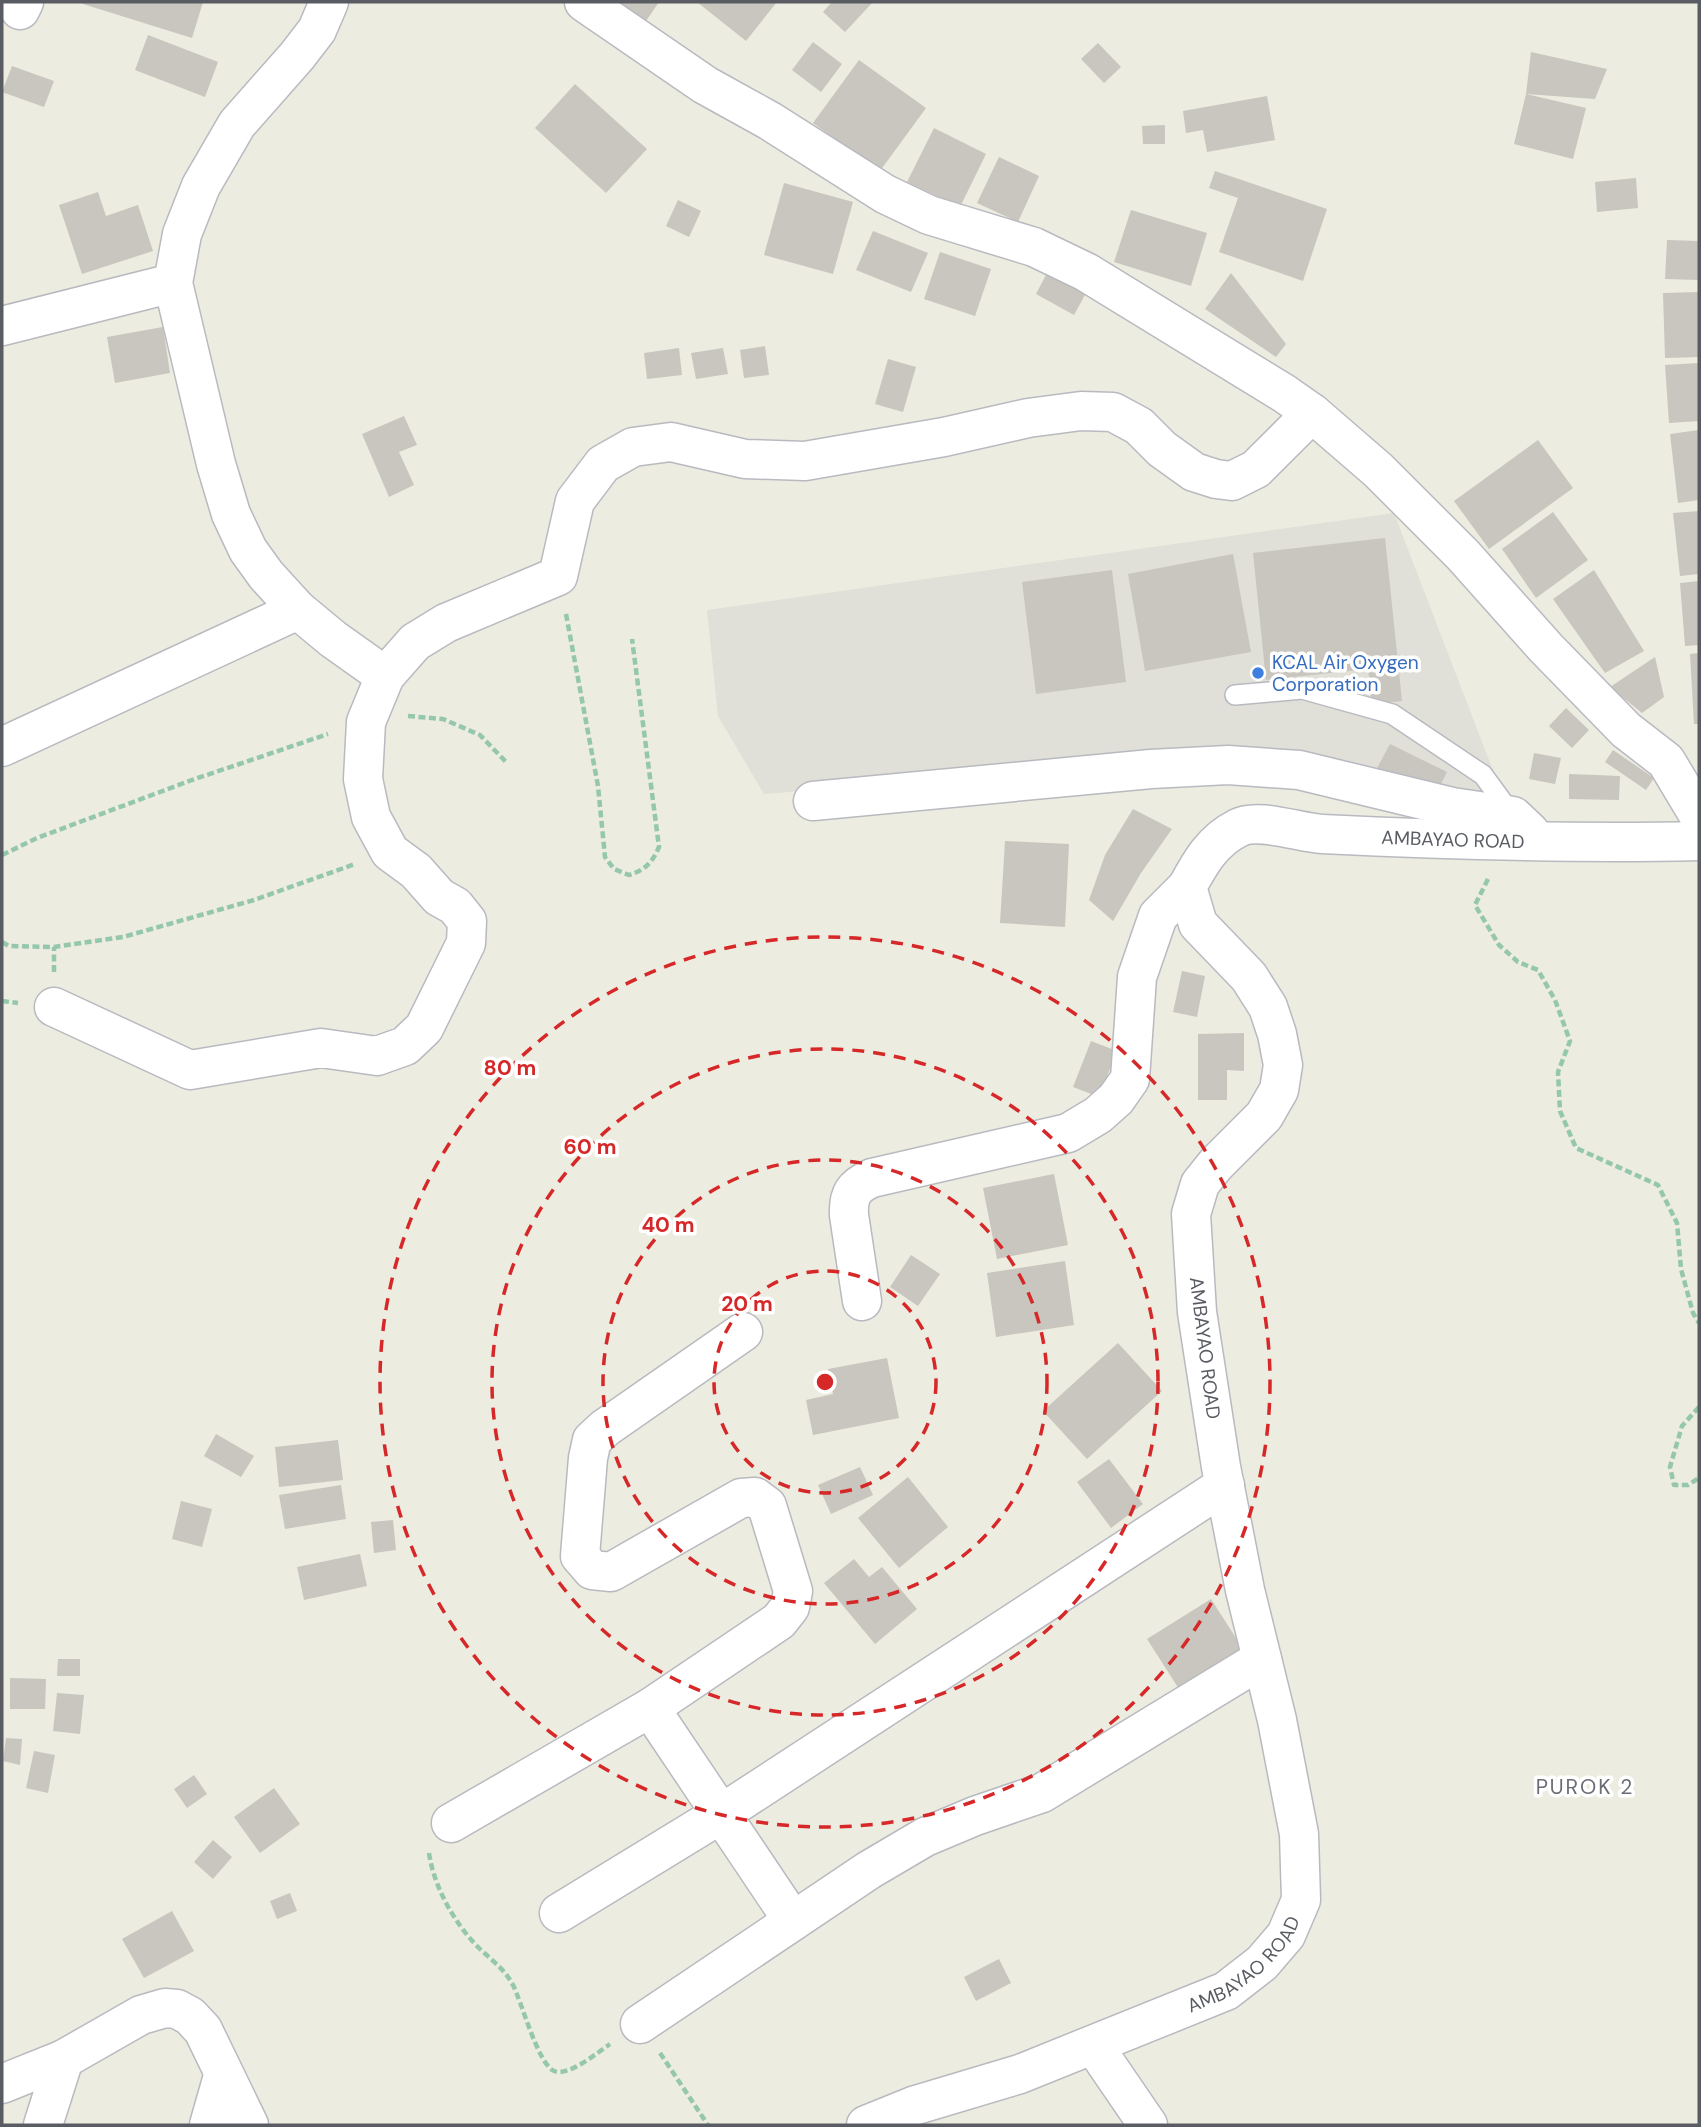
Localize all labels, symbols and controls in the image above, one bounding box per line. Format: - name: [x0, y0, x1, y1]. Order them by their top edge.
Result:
- place label: KCAL Air Oxygen Corporation: [1272, 650, 1419, 697]
- marker: KCAL Air Oxygen Corporation: [1250, 665, 1266, 681]
- street label: AMBAYAO ROAD: [1381, 824, 1525, 854]
- text: 80 m: [484, 1054, 536, 1082]
- text: 60 m: [564, 1133, 616, 1161]
- text: 40 m: [641, 1211, 695, 1239]
- street label: AMBAYAO ROAD: [1184, 1275, 1226, 1421]
- text: 20 m: [721, 1290, 773, 1318]
- centre of rings: [813, 1370, 837, 1394]
- district label: PUROK 2: [1536, 1773, 1634, 1801]
- street label: AMBAYAO ROAD: [1183, 1912, 1305, 2018]

